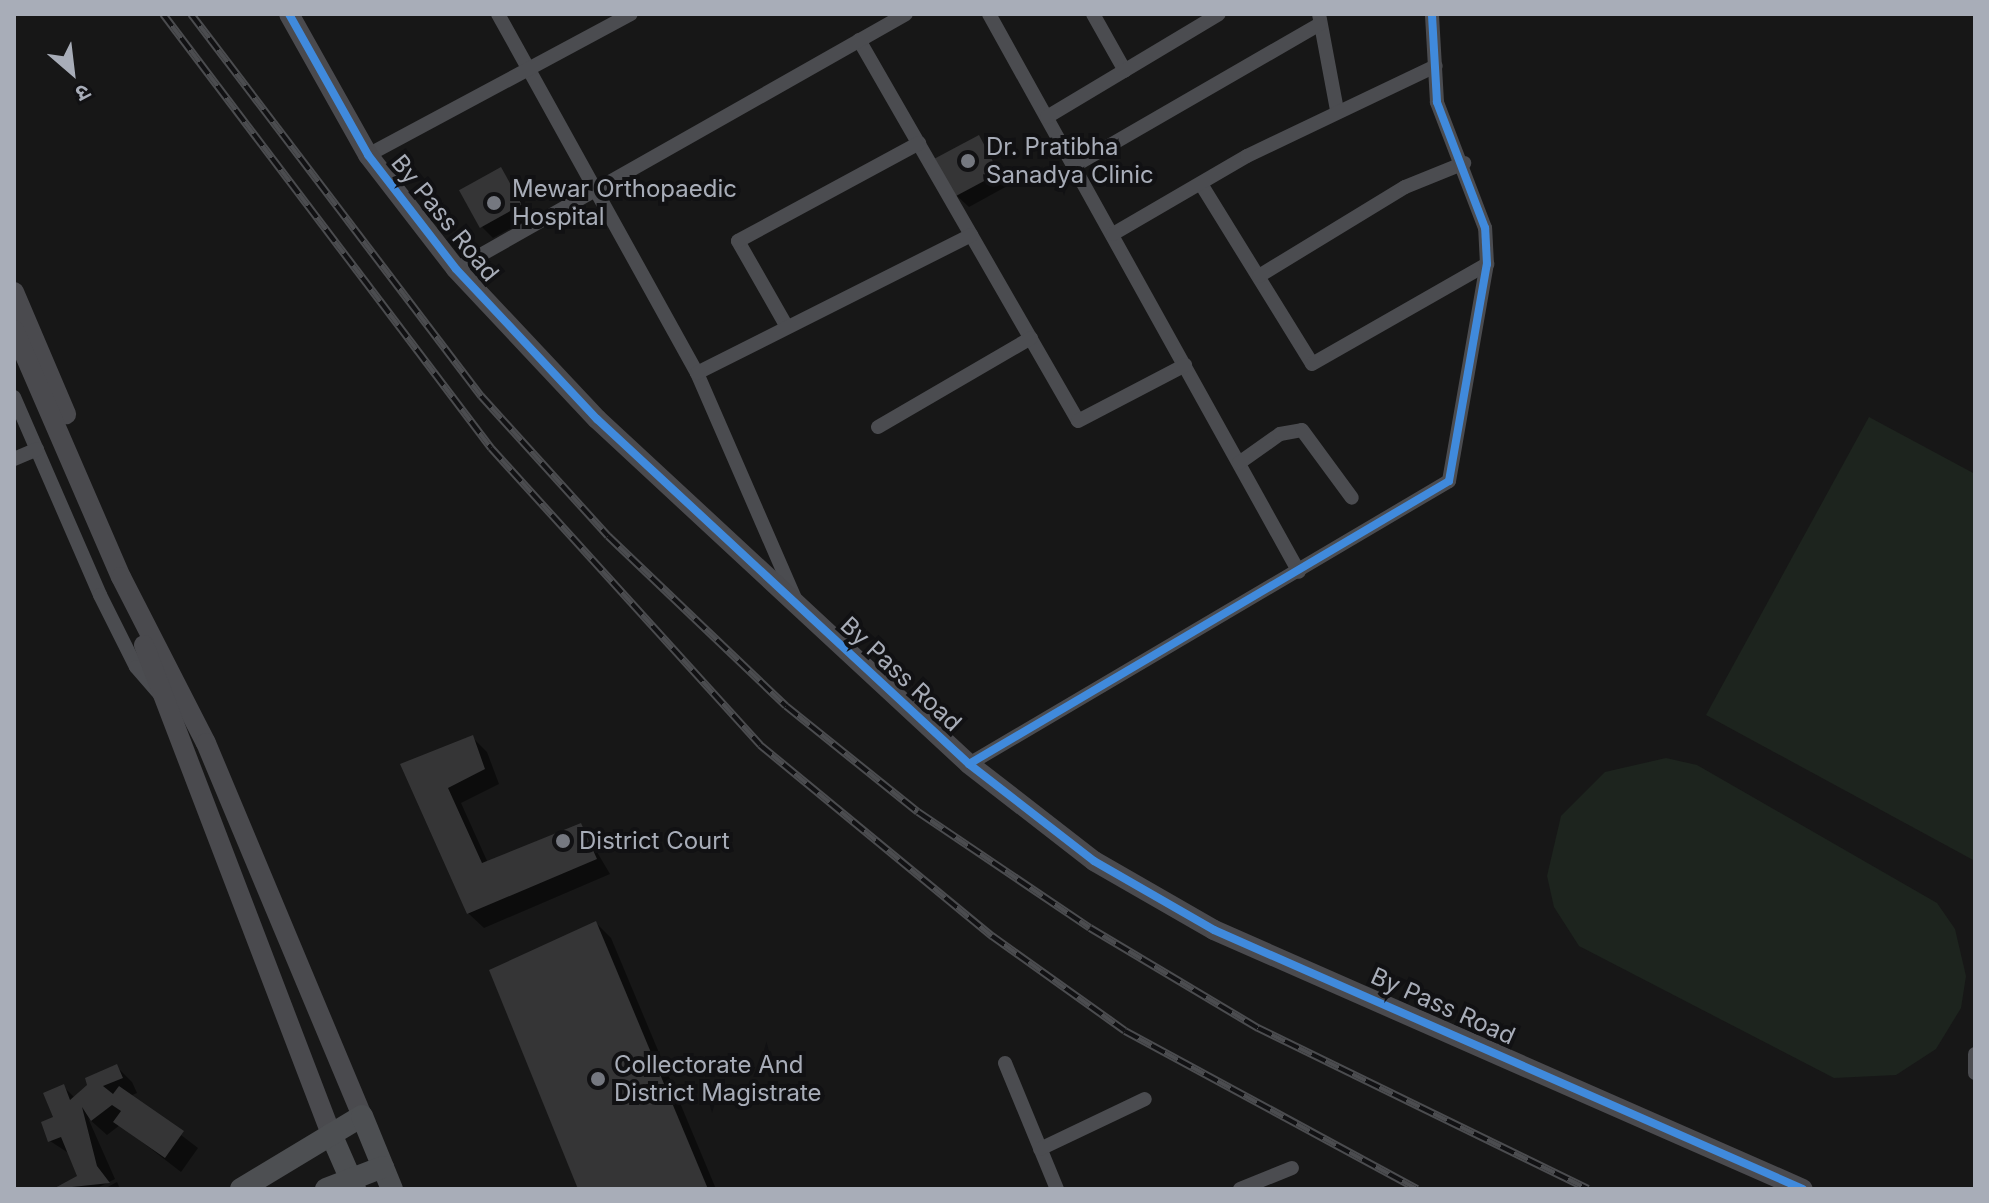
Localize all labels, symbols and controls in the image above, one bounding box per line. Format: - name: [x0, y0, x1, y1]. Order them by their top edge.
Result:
- north arrow: [32, 32, 112, 112]
- text: उ: [71, 79, 95, 108]
- place label: Dr. Pratibha Sanadya Clinic: [986, 133, 1154, 189]
- street label: By Pass Road: [385, 149, 505, 287]
- marker: Dr. Pratibha Sanadya Clinic: [957, 150, 979, 172]
- place label: Mewar Orthopaedic Hospital: [512, 175, 737, 231]
- marker: Mewar Orthopaedic Hospital: [483, 192, 505, 214]
- street label: By Pass Road: [835, 611, 967, 737]
- place label: District Court: [579, 827, 730, 855]
- marker: District Court: [554, 832, 572, 850]
- street label: By Pass Road: [1366, 961, 1520, 1051]
- place label: Collectorate And District Magistrate: [614, 1051, 822, 1107]
- marker: Collectorate And District Magistrate: [589, 1070, 607, 1088]

